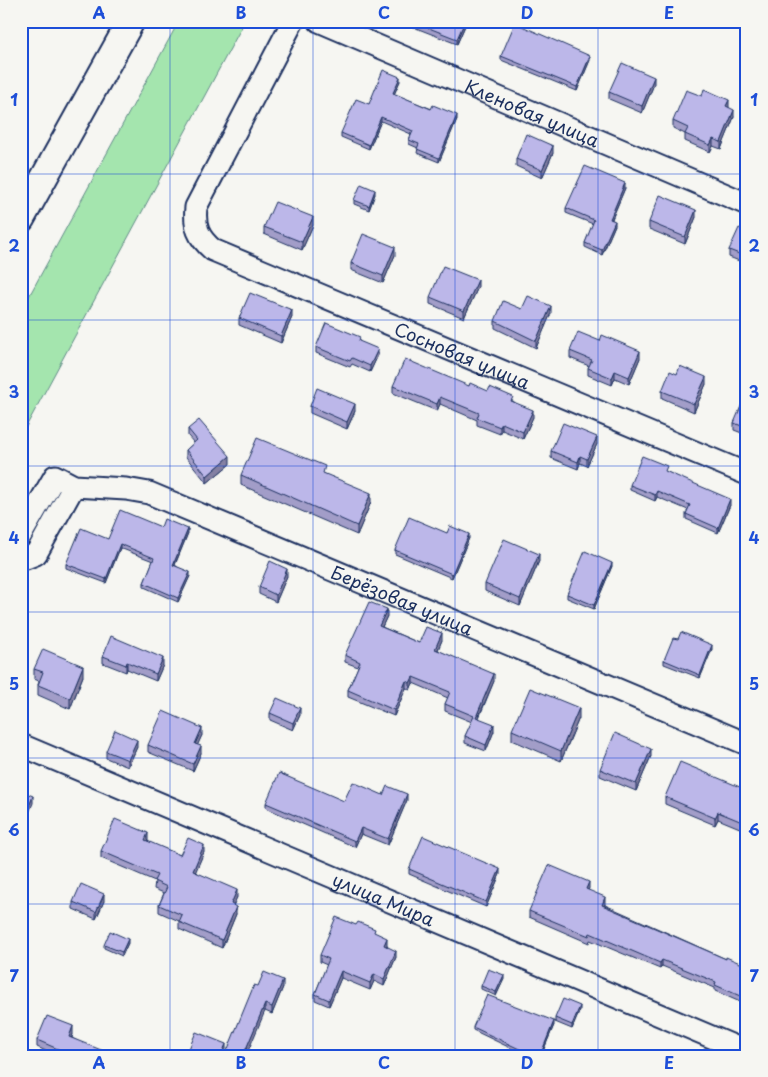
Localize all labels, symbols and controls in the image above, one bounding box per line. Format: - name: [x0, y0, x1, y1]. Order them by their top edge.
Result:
- text: A: [93, 0, 106, 24]
- text: B: [236, 0, 247, 24]
- text: C: [378, 0, 390, 24]
- text: D: [521, 0, 533, 24]
- text: E: [664, 0, 674, 24]
- street label: Кленовая улица: [461, 71, 604, 153]
- text: 1: [10, 87, 18, 111]
- text: 1: [750, 87, 758, 111]
- text: 2: [8, 233, 20, 257]
- text: 2: [748, 233, 760, 257]
- street label: Сосновая улица: [391, 314, 535, 395]
- text: 3: [9, 379, 19, 403]
- text: 3: [749, 379, 759, 403]
- text: 4: [9, 525, 20, 549]
- text: 4: [749, 525, 760, 549]
- street label: Берёзовая улица: [327, 558, 478, 641]
- text: 5: [9, 671, 19, 695]
- text: 5: [749, 671, 759, 695]
- text: 6: [8, 817, 20, 841]
- text: 6: [748, 817, 760, 841]
- street label: улица Мира: [329, 865, 440, 932]
- text: 7: [9, 963, 19, 987]
- text: 7: [749, 963, 759, 987]
- text: A: [93, 1050, 106, 1074]
- text: B: [236, 1050, 247, 1074]
- text: C: [378, 1050, 390, 1074]
- text: D: [521, 1050, 533, 1074]
- text: E: [664, 1050, 674, 1074]

